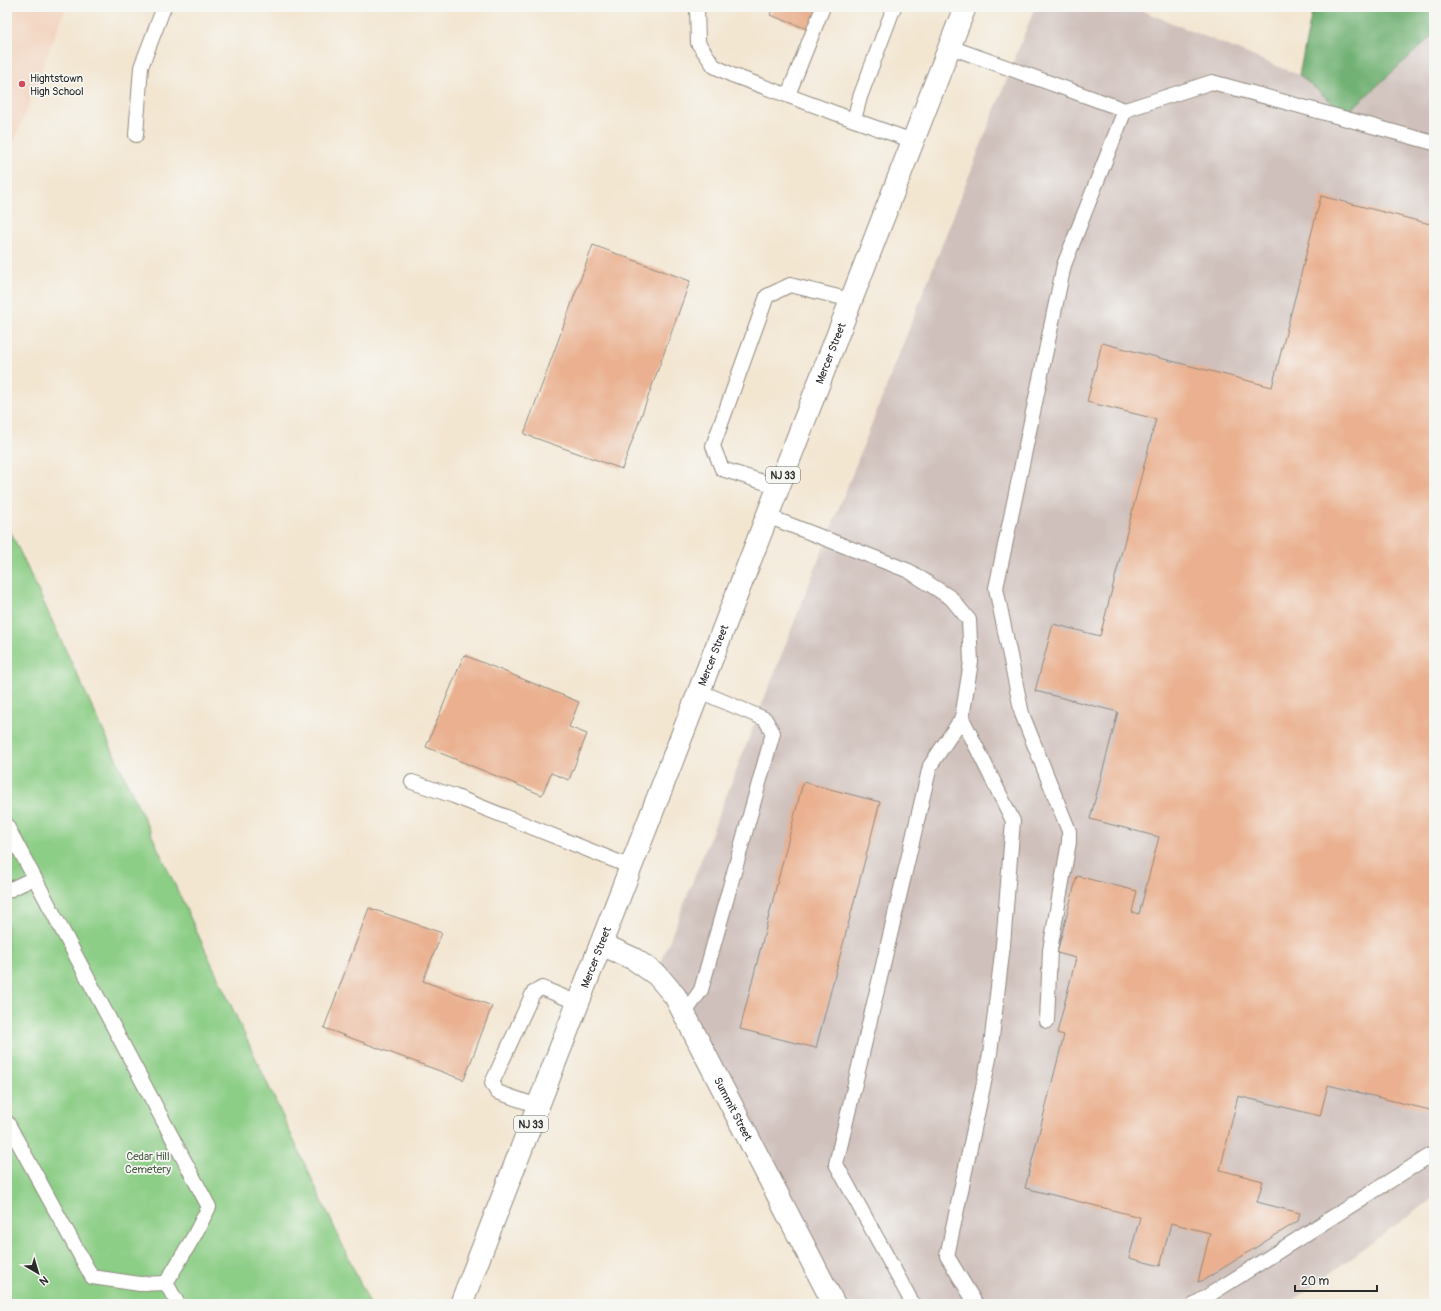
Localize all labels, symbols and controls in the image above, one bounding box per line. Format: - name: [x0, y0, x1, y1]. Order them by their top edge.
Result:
- place label: Hightstown High School: [30, 72, 84, 98]
- marker: Hightstown High School: [17, 79, 27, 89]
- street label: Mercer Street: [813, 320, 849, 386]
- road number: NJ 33: [766, 467, 800, 483]
- street label: Mercer Street: [696, 622, 732, 688]
- street label: Mercer Street: [578, 924, 614, 990]
- street label: Summit Street: [711, 1075, 755, 1144]
- road number: NJ 33: [514, 1116, 548, 1132]
- park label: Cedar Hill Cemetery: [125, 1150, 171, 1176]
- north arrow: [18, 1253, 58, 1293]
- scale bar: [1295, 1267, 1377, 1293]
- text: N: [36, 1273, 51, 1288]
- text: 20 m: [1301, 1274, 1330, 1289]

